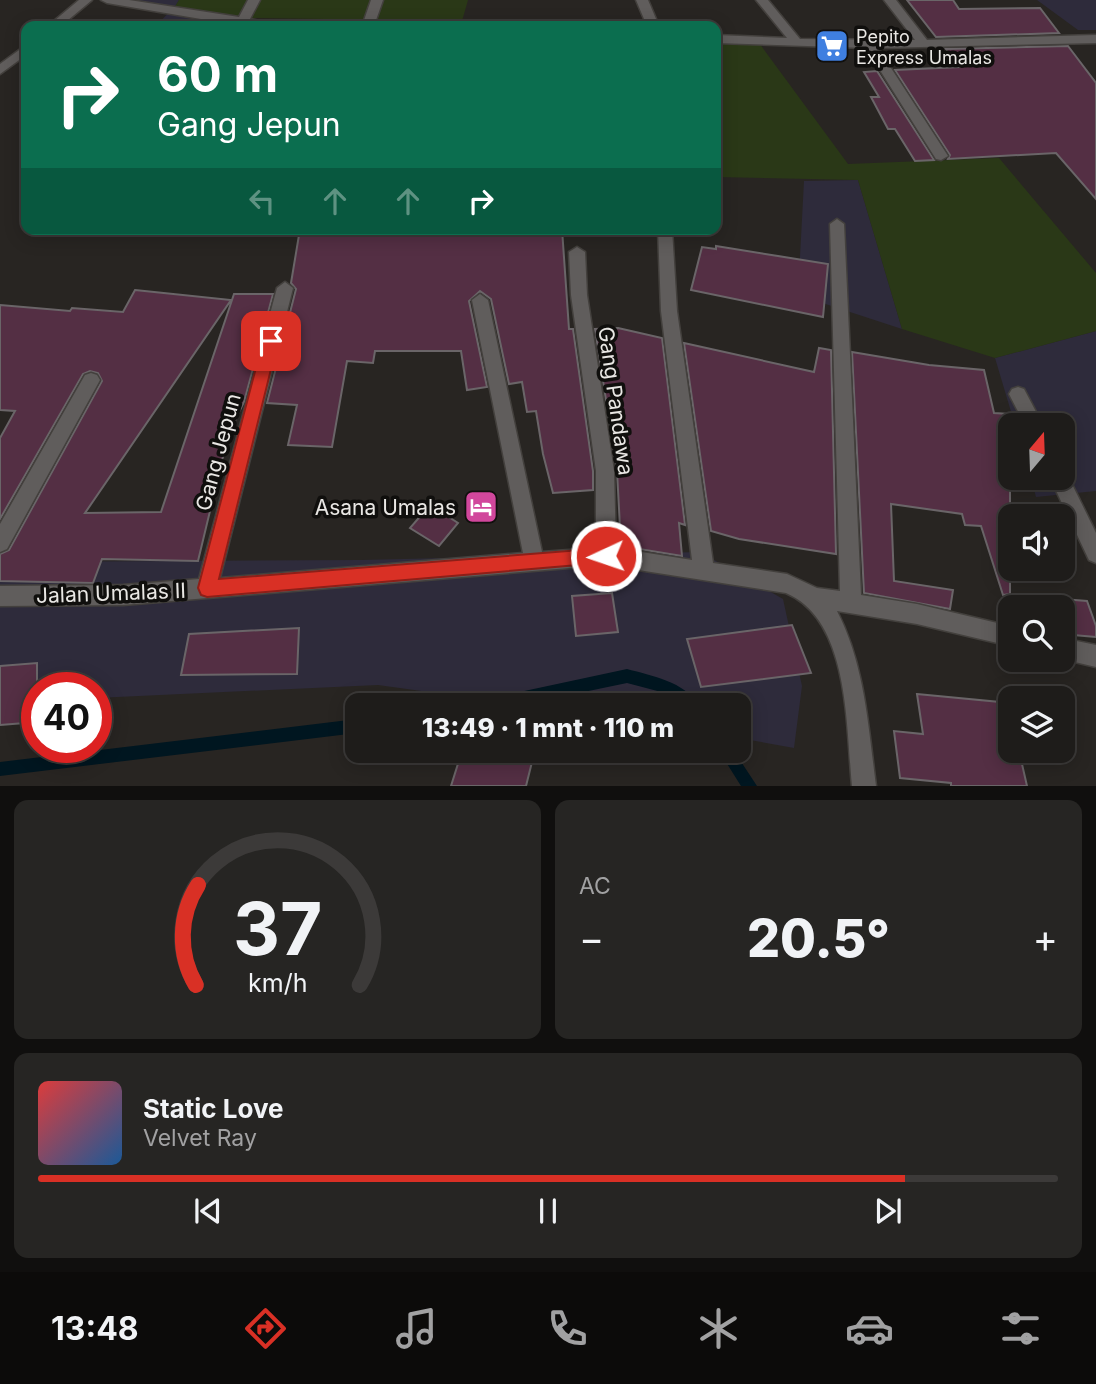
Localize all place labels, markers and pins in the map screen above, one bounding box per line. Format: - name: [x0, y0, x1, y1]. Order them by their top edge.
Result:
- place label: Pepito Express Umalas: [856, 26, 992, 68]
- supermarket icon: Pepito Express Umalas: [813, 27, 851, 65]
- pin: [241, 311, 301, 371]
- hotel icon: Asana Umalas: [462, 488, 500, 526]
- place label: Asana Umalas: [315, 495, 456, 520]

